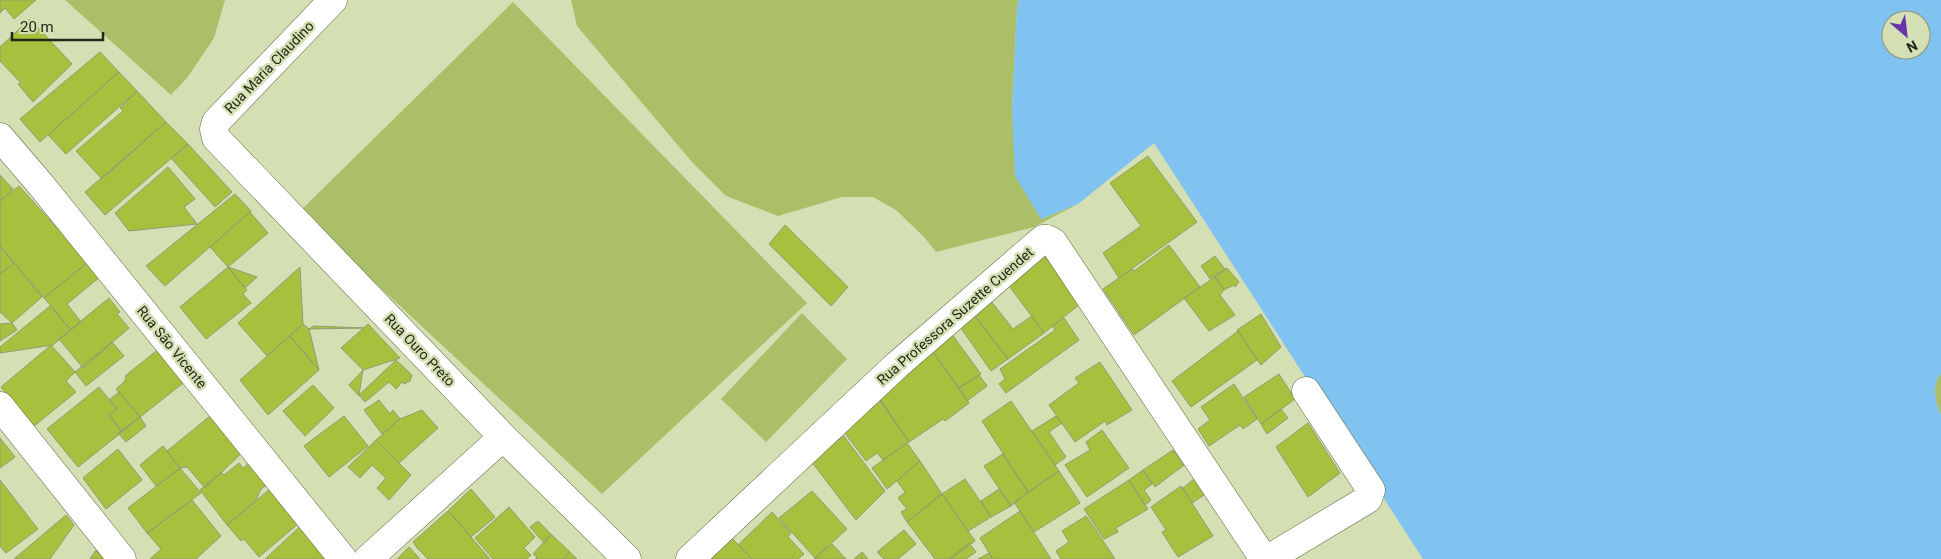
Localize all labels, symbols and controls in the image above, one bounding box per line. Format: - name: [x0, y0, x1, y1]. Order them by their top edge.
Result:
- scale bar: [12, 10, 104, 42]
- north arrow: [1881, 10, 1931, 60]
- text: 20 m: [20, 18, 54, 36]
- street label: Rua Maria Claudino: [221, 18, 317, 116]
- text: N: [1904, 37, 1920, 56]
- street label: Rua Professora Suzette Cuendet: [874, 244, 1036, 388]
- street label: Rua São Vicente: [134, 302, 210, 392]
- street label: Rua Ouro Preto: [382, 311, 458, 389]

